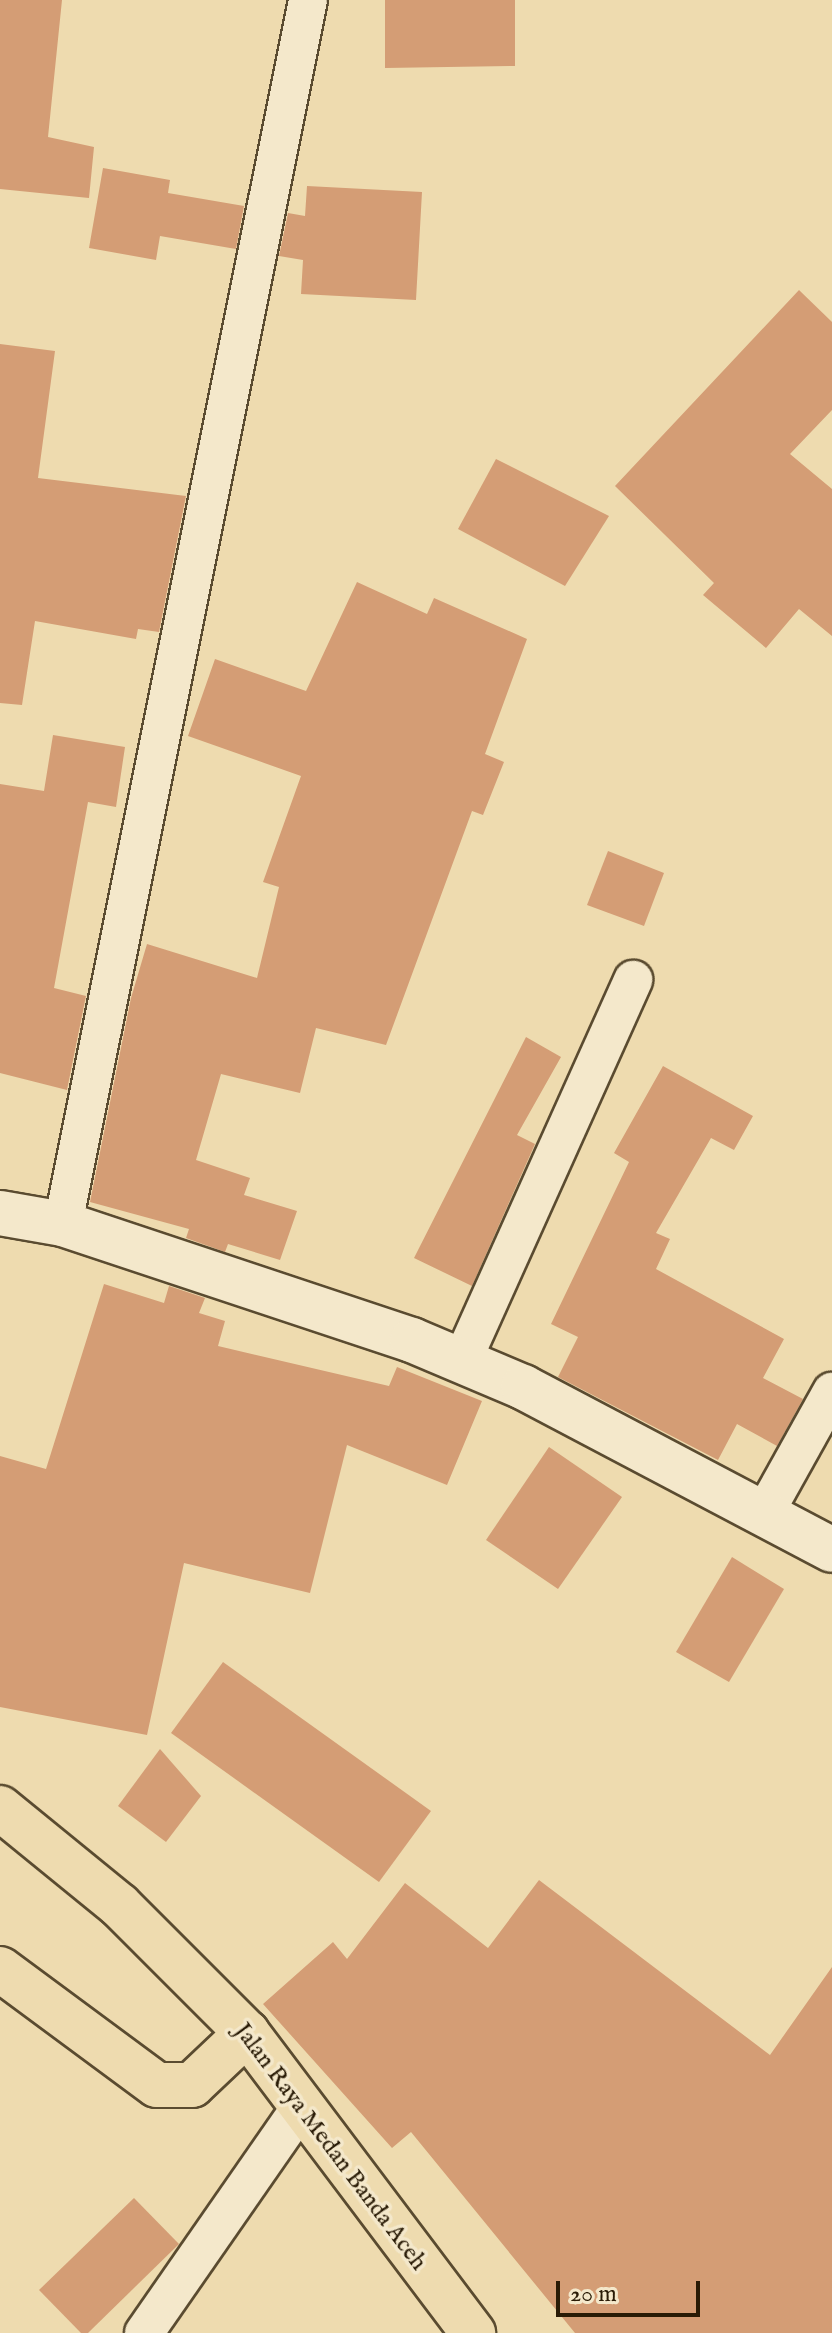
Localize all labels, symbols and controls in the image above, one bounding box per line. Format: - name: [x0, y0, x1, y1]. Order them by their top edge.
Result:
- street label: Jalan Raya Medan Banda Aceh: [228, 2018, 432, 2276]
- scale bar: [560, 2265, 704, 2315]
- text: 20 m: [570, 2279, 617, 2310]

